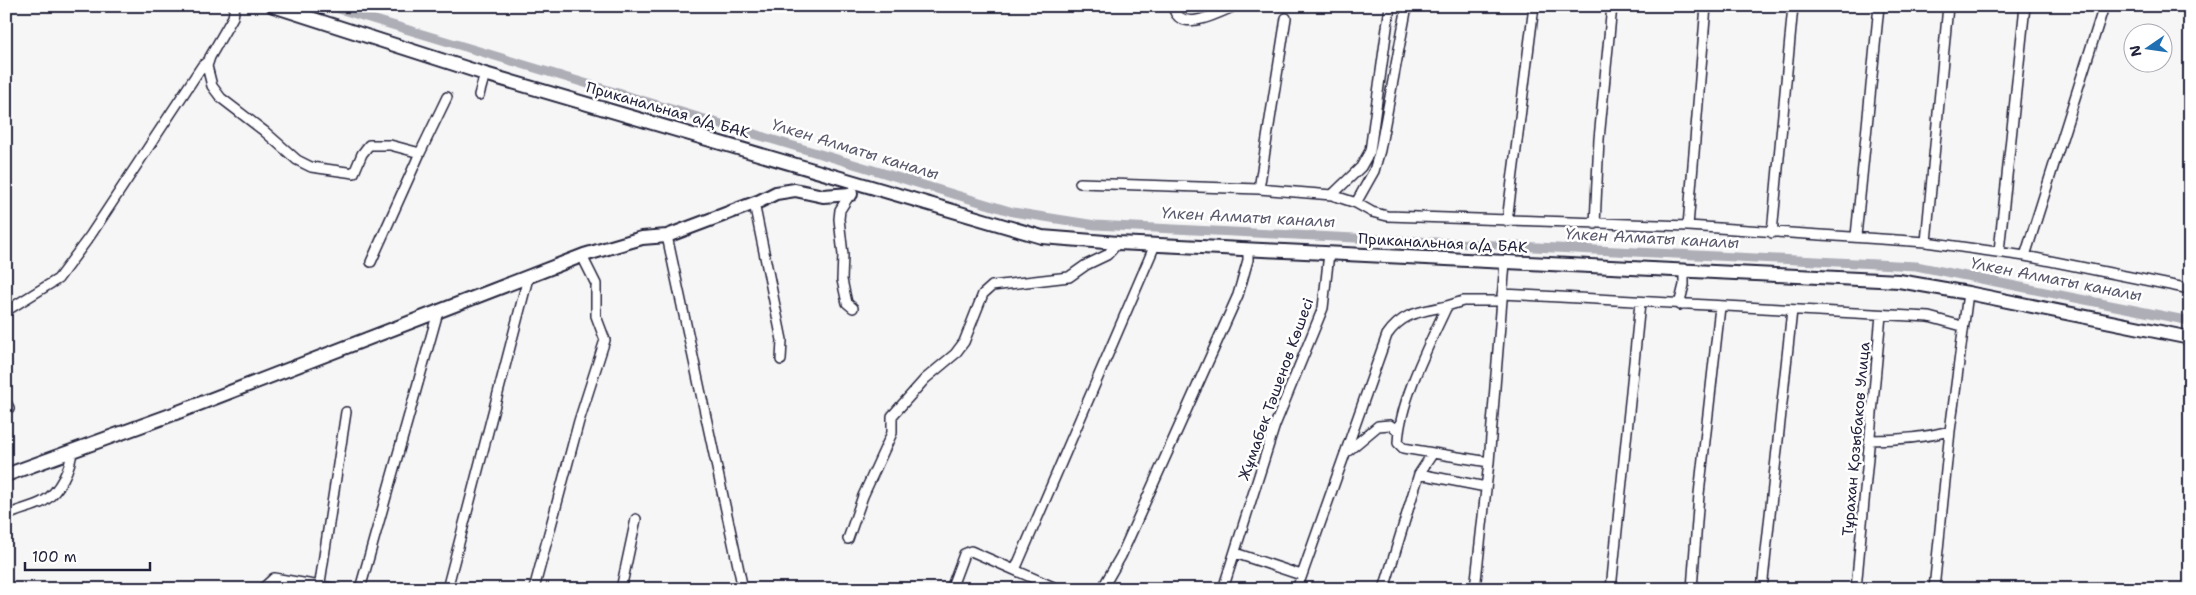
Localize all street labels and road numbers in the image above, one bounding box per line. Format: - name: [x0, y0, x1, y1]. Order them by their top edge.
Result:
- street label: Приканальная а/д БАК: [584, 77, 753, 143]
- street label: Приканальная а/д БАК: [1358, 229, 1529, 257]
- street label: Жұмабек Тәшенов Көшесі: [1234, 295, 1318, 483]
- street label: Тұрахан Қозыбаков Улица: [1838, 340, 1875, 537]

